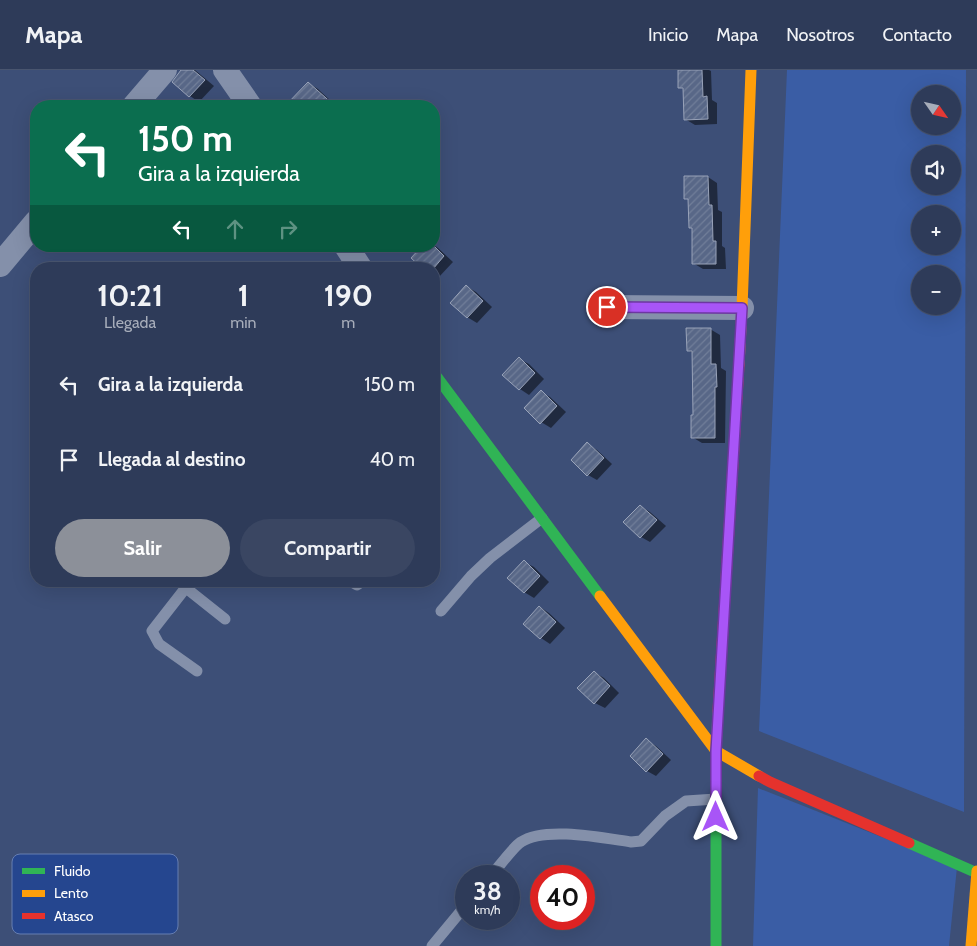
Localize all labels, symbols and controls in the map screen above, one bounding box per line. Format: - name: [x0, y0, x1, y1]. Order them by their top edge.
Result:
- text: Mapa: [25, 20, 82, 49]
- text: Inicio: [648, 24, 688, 46]
- text: Mapa: [716, 24, 758, 46]
- text: Nosotros: [786, 24, 855, 46]
- text: Contacto: [883, 24, 952, 46]
- north arrow: [911, 85, 961, 135]
- map controls: [911, 85, 961, 315]
- text: 150 m: [138, 117, 233, 160]
- icon: left: [55, 120, 120, 185]
- button: sound: [911, 145, 961, 195]
- text: Gira a la izquierda: [138, 160, 300, 187]
- button: +: [911, 205, 961, 255]
- icon: left: [168, 215, 196, 243]
- icon: ahead: [221, 215, 249, 243]
- icon: right: [274, 215, 302, 243]
- button: −: [911, 265, 961, 315]
- text: 10:21: [97, 277, 163, 314]
- text: 1: [238, 277, 249, 314]
- text: 190: [324, 277, 373, 314]
- pin: [586, 286, 628, 328]
- icon: arrive: [593, 293, 621, 321]
- text: Llegada: [104, 313, 156, 332]
- text: min: [230, 313, 257, 332]
- text: m: [341, 313, 355, 332]
- icon: left: [55, 371, 83, 399]
- text: Gira a la izquierda: [98, 373, 243, 396]
- text: 150 m: [364, 373, 415, 396]
- icon: arrive: [55, 446, 83, 474]
- text: Llegada al destino: [98, 448, 245, 471]
- text: 40 m: [370, 448, 415, 471]
- button: Salir: [55, 519, 230, 577]
- button: Compartir: [240, 519, 415, 577]
- position arrow: [689, 790, 741, 842]
- legend: [12, 854, 178, 934]
- text: Fluido: [54, 862, 91, 880]
- speed limit sign: 40: [530, 865, 595, 930]
- text: 38: [473, 876, 502, 906]
- text: Lento: [54, 884, 88, 902]
- text: km/h: [474, 902, 501, 917]
- text: Atasco: [54, 907, 94, 925]

